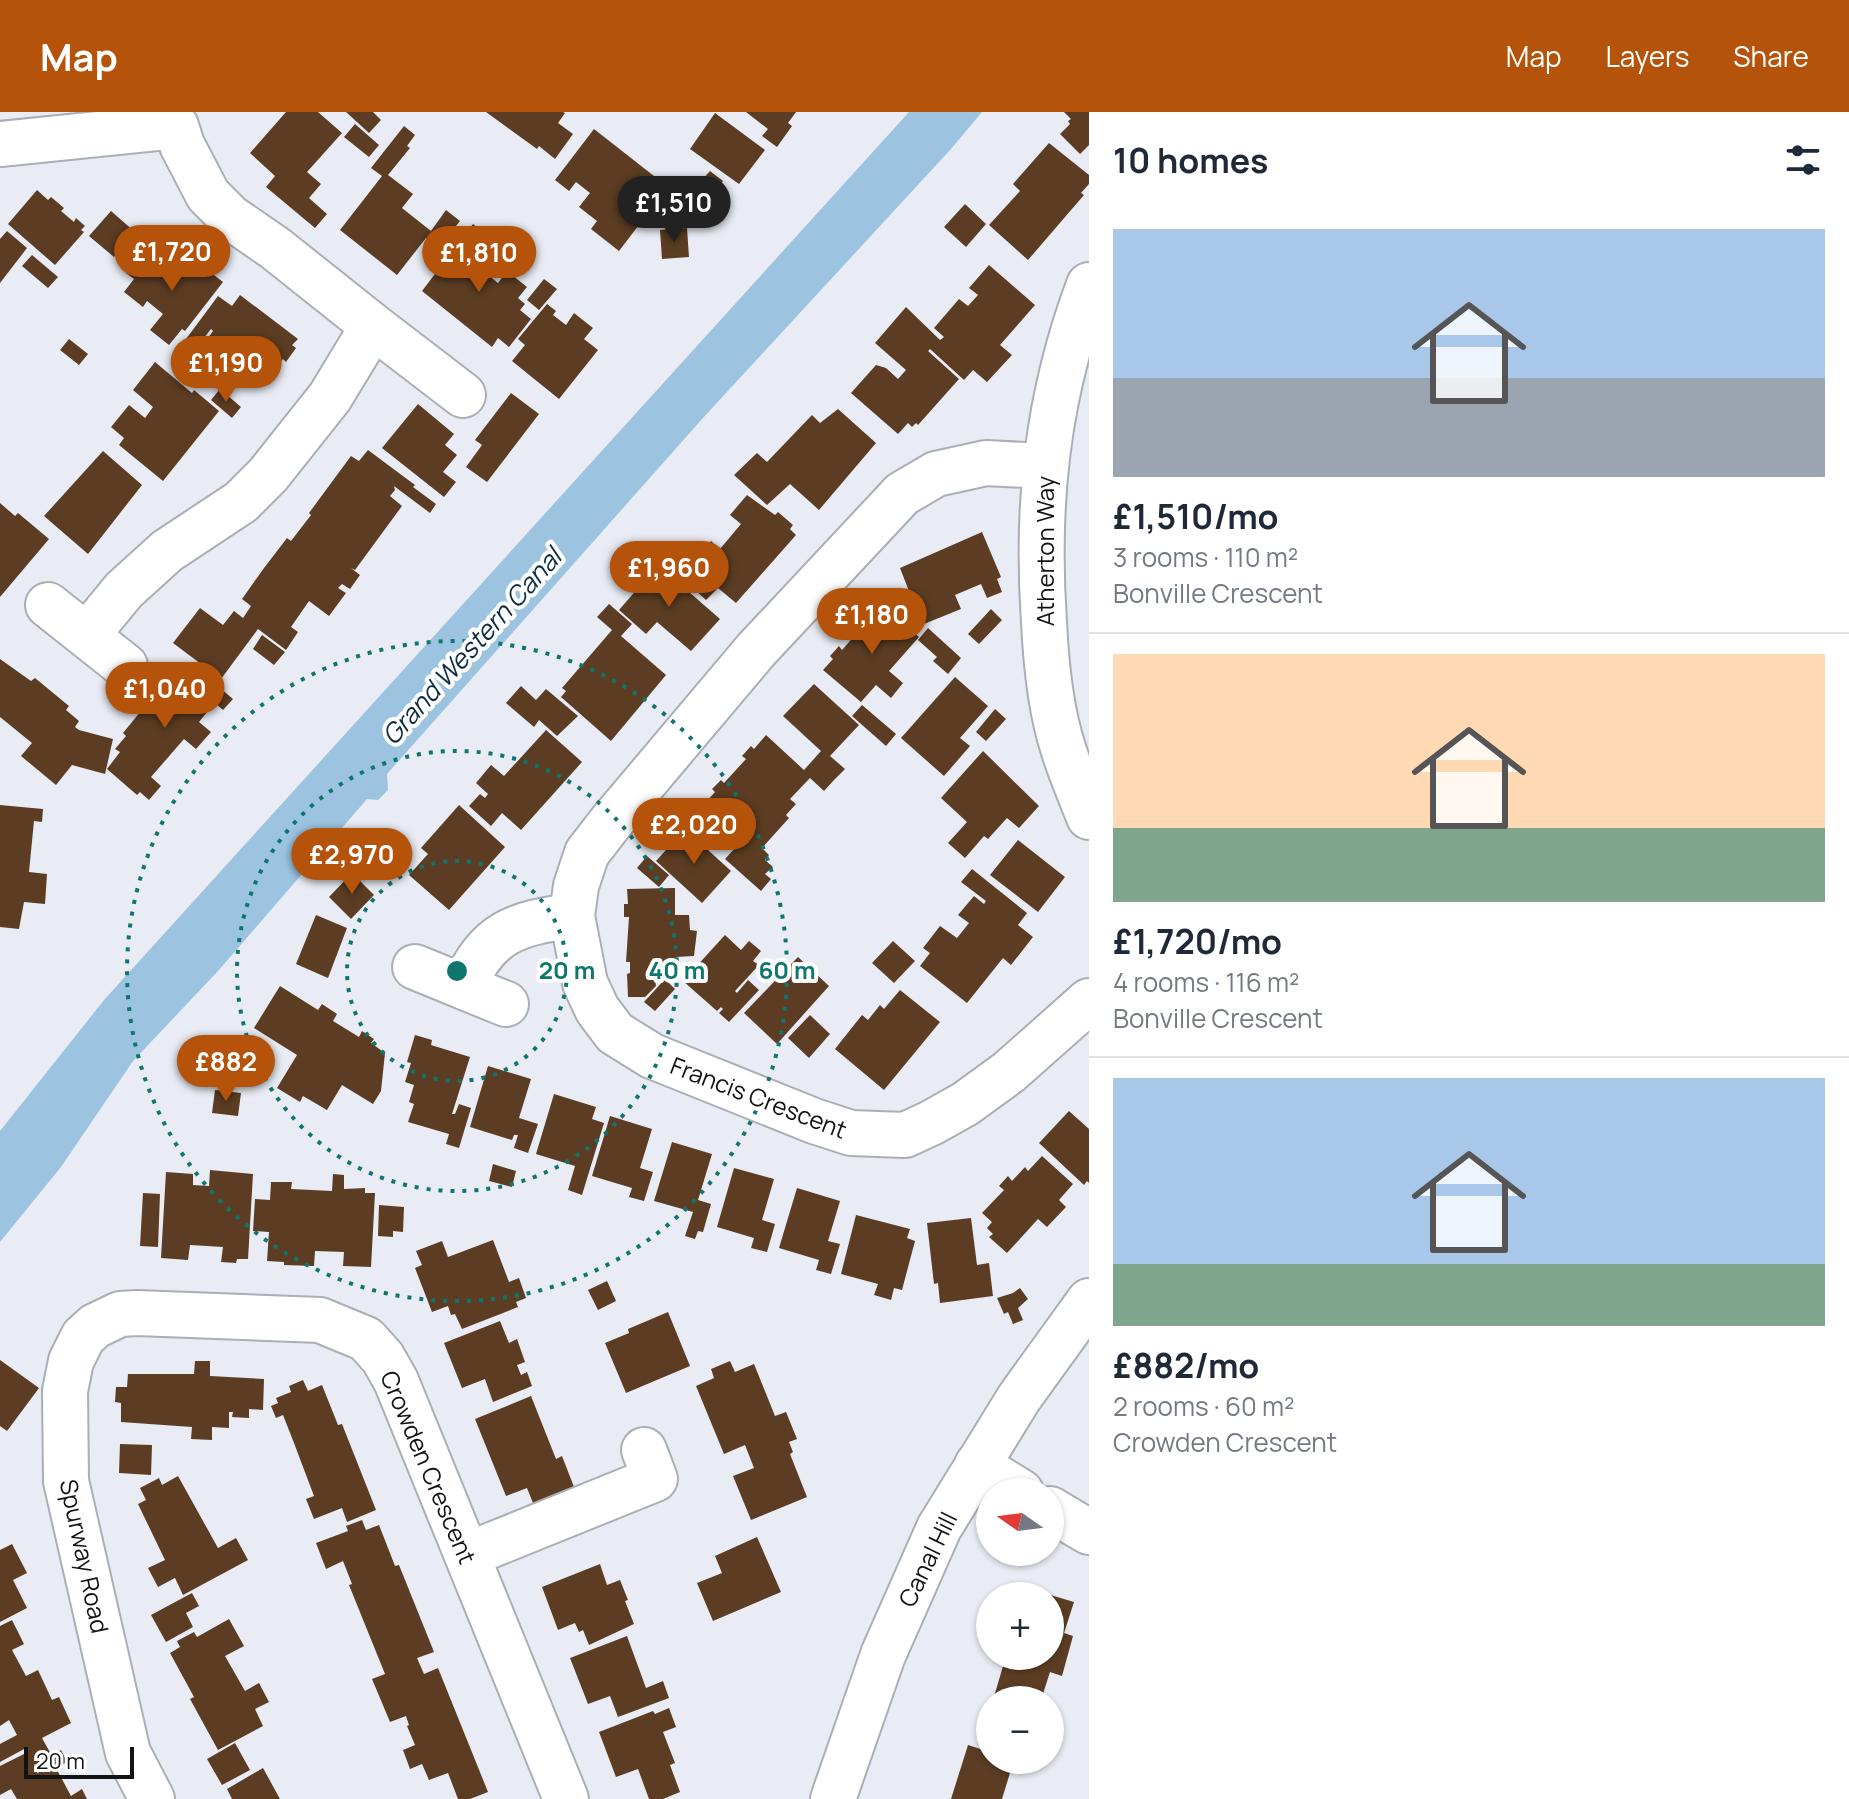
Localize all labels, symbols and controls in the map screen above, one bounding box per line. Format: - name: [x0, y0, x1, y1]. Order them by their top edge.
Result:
- text: Map: [40, 30, 118, 82]
- text: Map: [1506, 37, 1562, 75]
- text: Layers: [1606, 37, 1689, 75]
- text: Share: [1733, 37, 1809, 75]
- text: 10 homes: [1113, 137, 1269, 183]
- icon: filters: [1781, 138, 1825, 182]
- pin: £1,510: [609, 176, 739, 244]
- text: £1,510: [636, 184, 712, 220]
- pin: £1,720: [107, 225, 237, 293]
- pin: £1,810: [414, 226, 544, 294]
- text: £1,720: [132, 233, 212, 269]
- text: £1,810: [440, 234, 518, 270]
- icon: home: [1397, 281, 1541, 425]
- pin: £1,190: [161, 336, 291, 404]
- text: £1,190: [189, 344, 263, 380]
- street label: Atherton Way: [1028, 476, 1061, 626]
- text: £1,510/mo: [1113, 493, 1278, 539]
- water label: Grand Western Canal: [373, 538, 571, 752]
- text: 3 rooms · 110 m²: [1113, 539, 1298, 575]
- pin: £1,960: [604, 541, 734, 609]
- text: £1,960: [628, 549, 710, 585]
- text: Bonville Crescent: [1113, 575, 1323, 611]
- pin: £1,180: [807, 588, 937, 656]
- text: £1,180: [835, 596, 909, 632]
- pin: £1,040: [100, 662, 230, 730]
- text: £1,040: [123, 670, 207, 706]
- icon: home: [1397, 706, 1541, 850]
- pin: £2,020: [629, 798, 759, 866]
- text: £2,020: [650, 806, 738, 842]
- pin: £2,970: [287, 828, 417, 896]
- text: £2,970: [309, 836, 395, 872]
- text: £1,720/mo: [1113, 918, 1282, 964]
- text: 20 m: [539, 953, 595, 986]
- text: 40 m: [649, 953, 705, 986]
- text: 60 m: [758, 953, 816, 986]
- centre of rings: [443, 957, 471, 985]
- text: 4 rooms · 116 m²: [1113, 964, 1299, 1000]
- text: Bonville Crescent: [1113, 1000, 1323, 1036]
- pin: £882: [179, 1035, 273, 1103]
- text: £882: [195, 1043, 257, 1079]
- street label: Francis Crescent: [666, 1048, 852, 1146]
- icon: home: [1397, 1130, 1541, 1274]
- text: £882/mo: [1113, 1342, 1259, 1388]
- street label: Crowden Crescent: [373, 1365, 485, 1569]
- text: 2 rooms · 60 m²: [1113, 1388, 1295, 1424]
- text: Crowden Crescent: [1113, 1424, 1337, 1460]
- street label: Spurway Road: [53, 1476, 117, 1636]
- north arrow: [976, 1478, 1064, 1566]
- map controls: [976, 1478, 1064, 1774]
- street label: Canal Hill: [890, 1506, 964, 1612]
- button: +: [976, 1582, 1064, 1670]
- button: −: [976, 1686, 1064, 1774]
- scale bar: [24, 1743, 134, 1779]
- text: 20 m: [36, 1746, 85, 1776]

